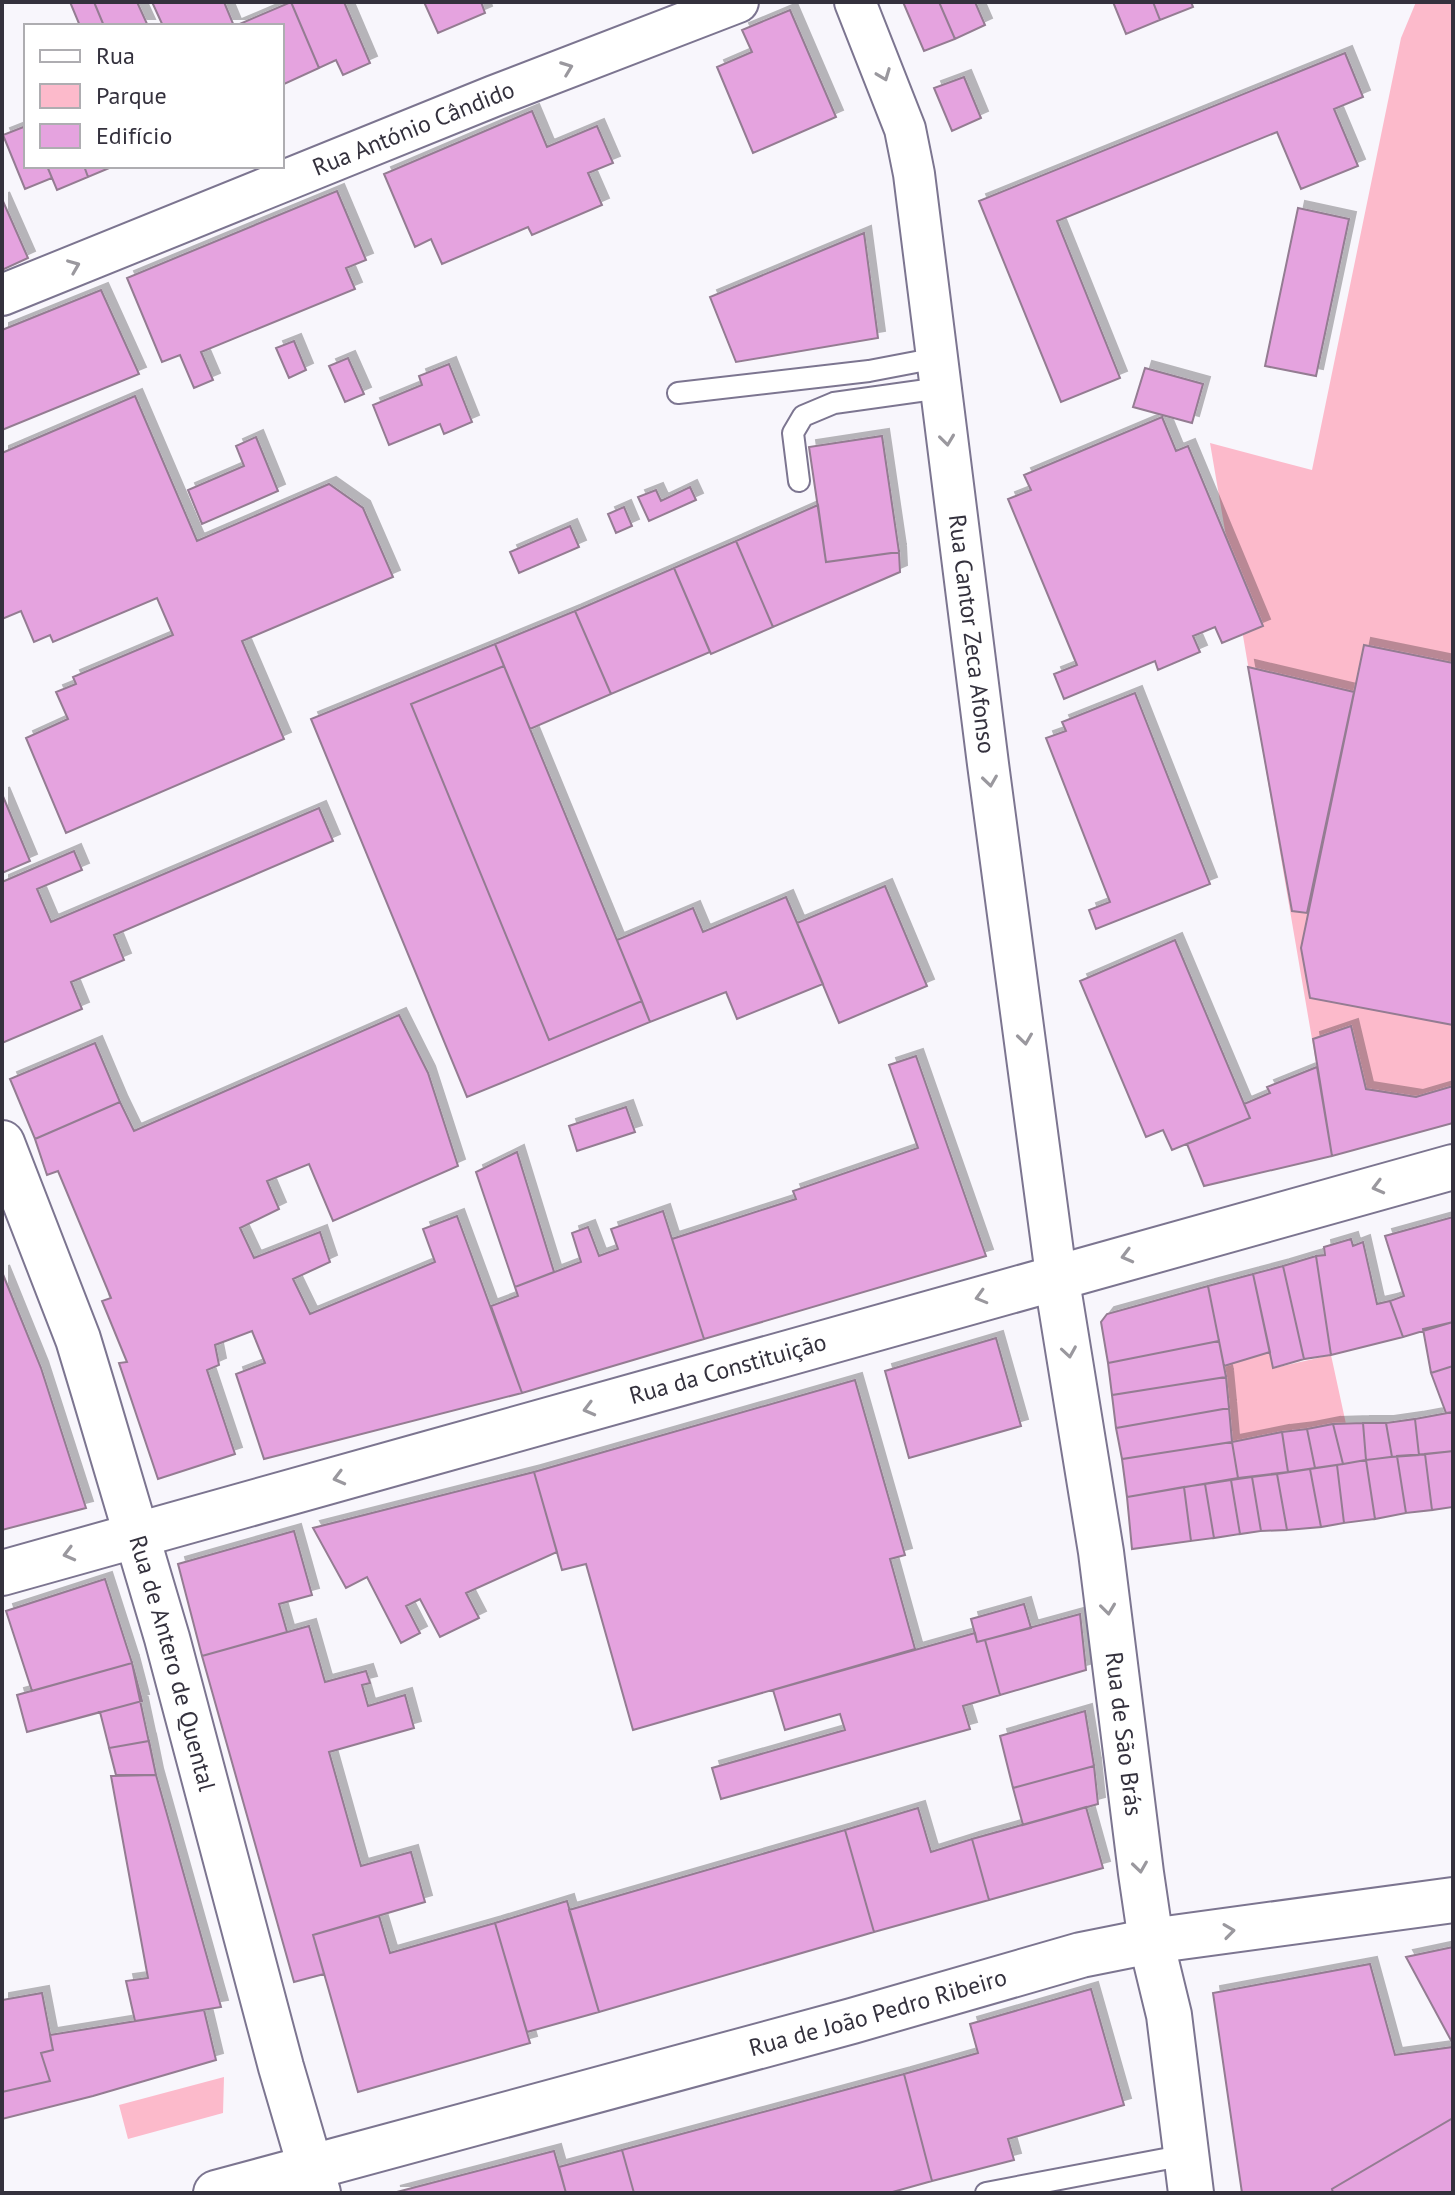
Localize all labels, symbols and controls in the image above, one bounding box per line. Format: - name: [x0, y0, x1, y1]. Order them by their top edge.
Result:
- legend: [24, 24, 284, 168]
- text: Rua: [96, 40, 135, 71]
- one-way arrow: [559, 61, 573, 78]
- one-way arrow: [874, 67, 891, 81]
- street label: Rua António Cândido: [308, 74, 519, 183]
- text: Parque: [96, 80, 167, 111]
- text: Edifício: [96, 120, 172, 151]
- one-way arrow: [66, 259, 80, 275]
- one-way arrow: [938, 433, 955, 447]
- street label: Rua Cantor Zeca Afonso: [942, 512, 1003, 755]
- one-way arrow: [981, 774, 998, 788]
- one-way arrow: [1016, 1032, 1033, 1045]
- one-way arrow: [1371, 1178, 1385, 1195]
- one-way arrow: [1120, 1247, 1134, 1263]
- one-way arrow: [975, 1287, 989, 1304]
- street label: Rua da Constituição: [626, 1326, 830, 1411]
- one-way arrow: [1059, 1345, 1076, 1359]
- one-way arrow: [583, 1400, 597, 1416]
- one-way arrow: [332, 1469, 346, 1486]
- street label: Rua de Antero de Quental: [122, 1532, 223, 1794]
- one-way arrow: [63, 1545, 77, 1561]
- one-way arrow: [1099, 1602, 1116, 1616]
- street label: Rua de São Brás: [1099, 1650, 1150, 1818]
- one-way arrow: [1131, 1860, 1148, 1874]
- one-way arrow: [1222, 1922, 1235, 1939]
- street label: Rua de João Pedro Ribeiro: [745, 1961, 1010, 2063]

